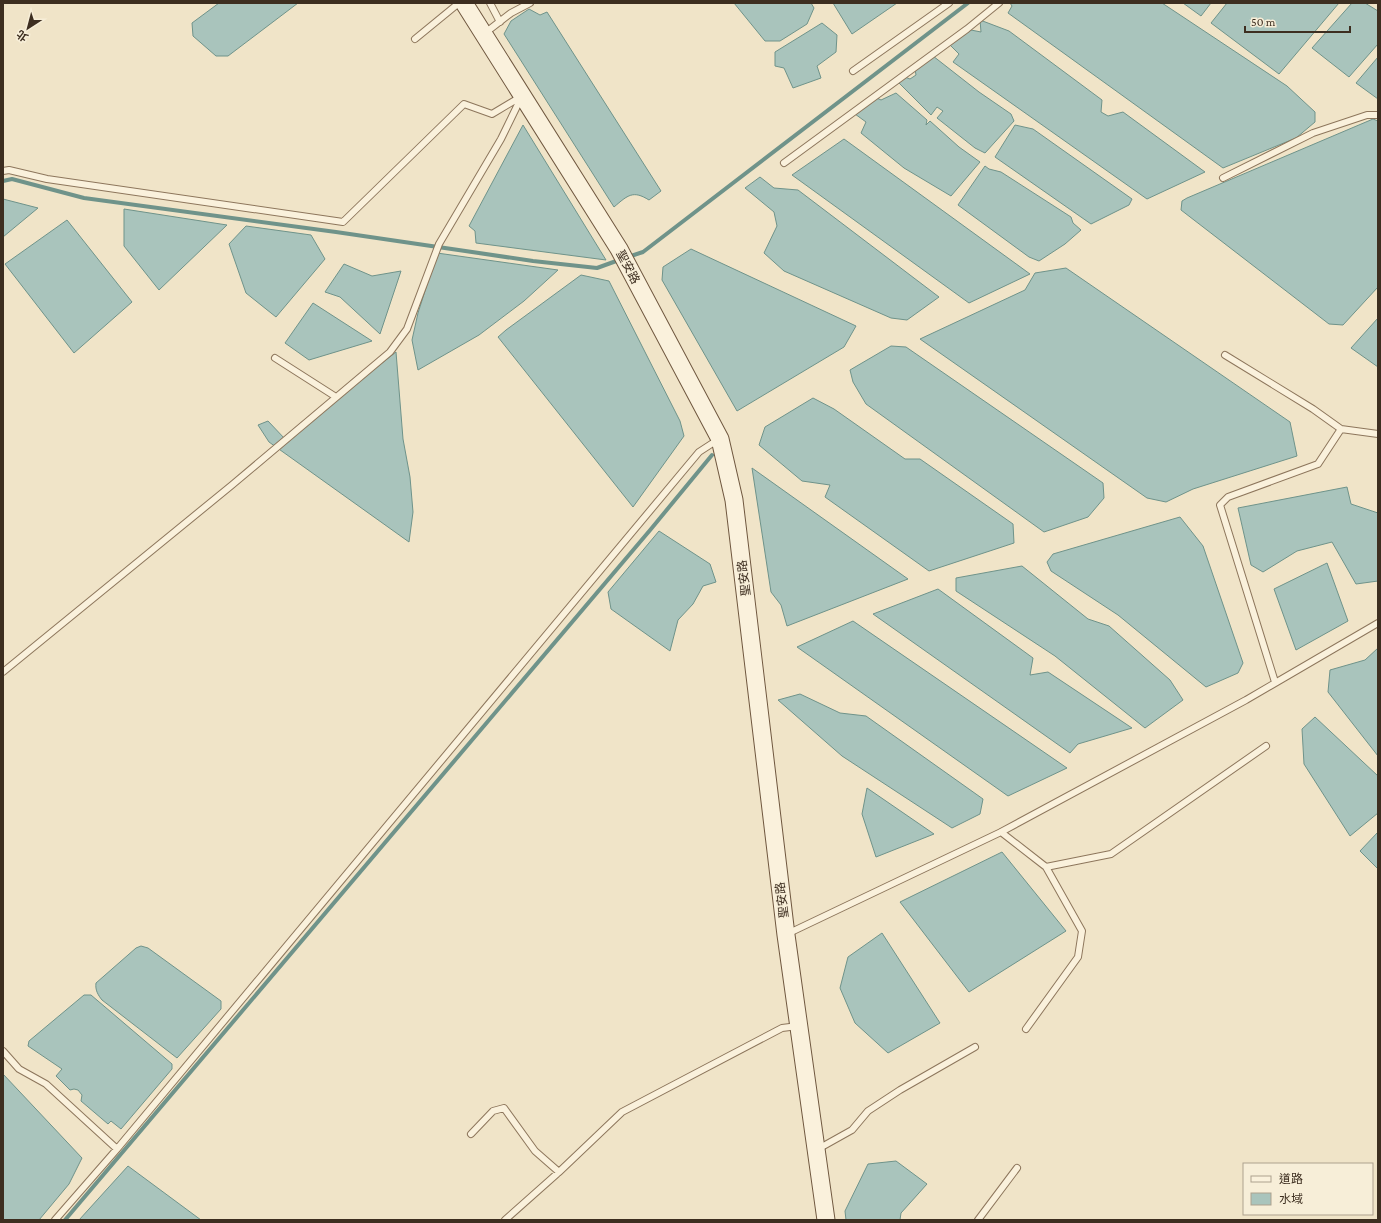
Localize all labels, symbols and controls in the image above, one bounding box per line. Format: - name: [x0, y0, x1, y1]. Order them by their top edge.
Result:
- north arrow: [8, 8, 48, 48]
- scale bar: [1245, 8, 1350, 34]
- text: 50 m: [1251, 15, 1276, 29]
- text: 北: [14, 28, 30, 44]
- street label: 聖安路: [613, 248, 643, 286]
- street label: 聖安路: [735, 559, 753, 597]
- street label: 聖安路: [773, 881, 791, 919]
- legend: [1243, 1163, 1373, 1215]
- text: 道路: [1279, 1172, 1303, 1186]
- text: 水域: [1279, 1192, 1303, 1206]

